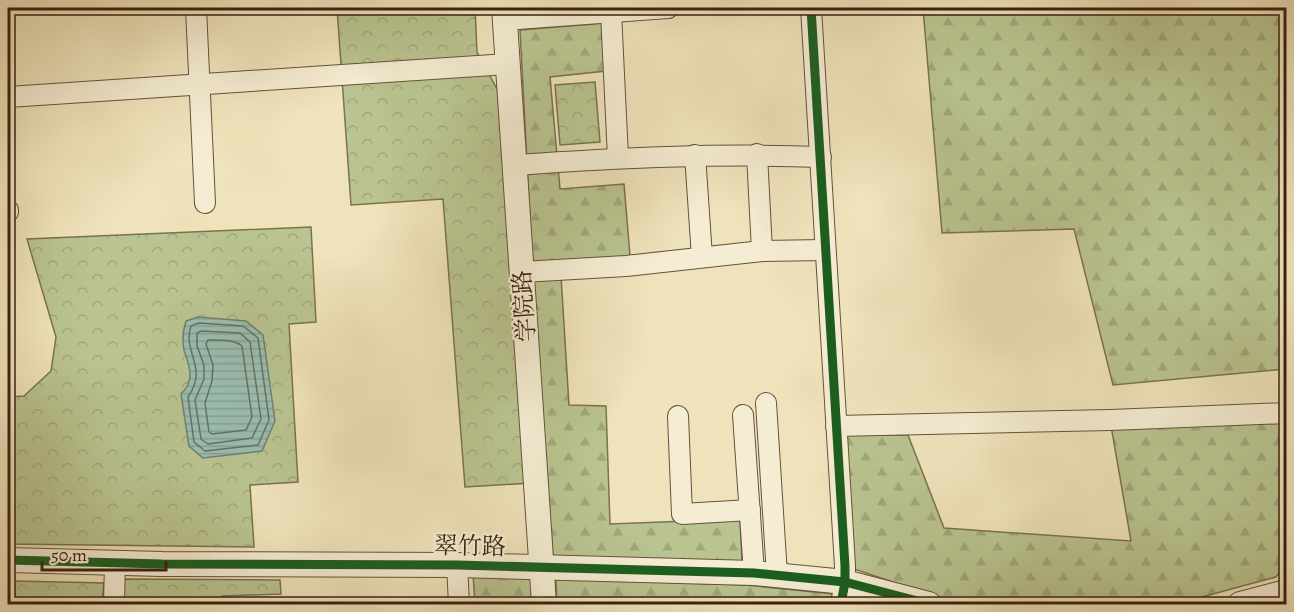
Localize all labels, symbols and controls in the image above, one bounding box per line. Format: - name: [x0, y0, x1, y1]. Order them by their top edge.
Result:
- street label: 学院路: [506, 269, 542, 343]
- street label: 翠竹路: [434, 529, 506, 563]
- scale bar: [42, 534, 166, 572]
- text: 50 m: [51, 543, 87, 567]

